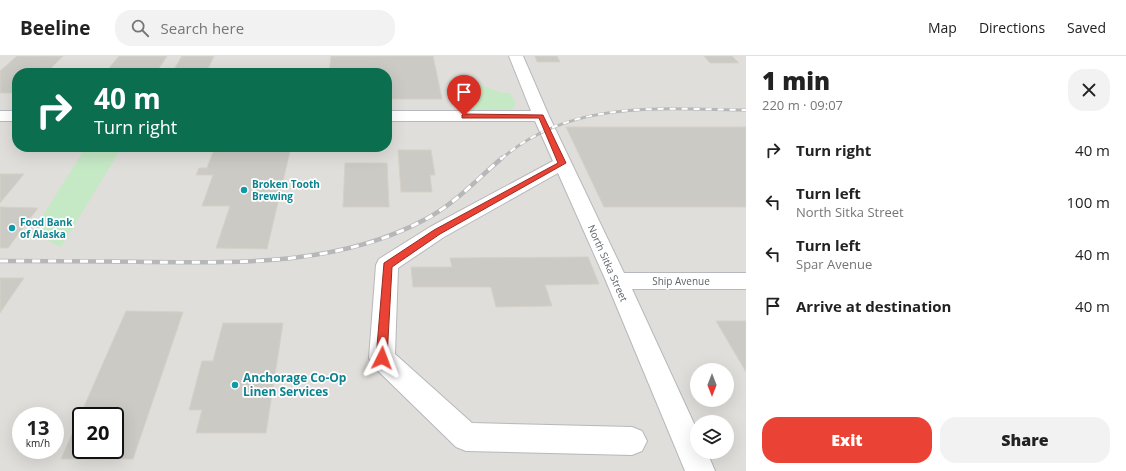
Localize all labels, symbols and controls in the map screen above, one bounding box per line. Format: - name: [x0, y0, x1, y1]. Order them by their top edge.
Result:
- search box: [115, 10, 395, 46]
- text: Beeline: [20, 15, 91, 41]
- icon: search: [129, 17, 151, 39]
- text: Search here: [161, 18, 244, 38]
- text: Map: [928, 18, 957, 37]
- text: Directions: [979, 18, 1045, 37]
- text: Saved: [1067, 18, 1106, 37]
- text: 1 min: [762, 64, 830, 97]
- button: close: [1068, 69, 1110, 111]
- pin: [447, 75, 481, 116]
- text: 40 m: [94, 79, 161, 117]
- icon: arrive: [453, 81, 475, 103]
- icon: right: [28, 84, 80, 136]
- text: 220 m · 09:07: [762, 96, 843, 114]
- text: Turn right: [94, 115, 177, 139]
- icon: right: [762, 139, 784, 161]
- text: Turn right: [796, 140, 871, 160]
- text: 40 m: [1075, 140, 1110, 160]
- place label: Broken Tooth Brewing: [252, 177, 320, 203]
- text: Turn left: [796, 183, 861, 203]
- marker: Broken Tooth Brewing: [239, 185, 249, 195]
- icon: left: [762, 191, 784, 213]
- text: 100 m: [1066, 192, 1110, 212]
- text: North Sitka Street: [796, 203, 904, 221]
- place label: Food Bank of Alaska: [20, 215, 73, 241]
- street label: North Sitka Street: [585, 222, 631, 304]
- marker: Food Bank of Alaska: [7, 223, 17, 233]
- text: Turn left: [796, 235, 861, 255]
- icon: left: [762, 243, 784, 265]
- text: 40 m: [1075, 244, 1110, 264]
- text: Spar Avenue: [796, 255, 872, 273]
- street label: Ship Avenue: [652, 274, 710, 288]
- icon: arrive: [762, 295, 784, 317]
- text: Arrive at destination: [796, 296, 951, 316]
- text: 40 m: [1075, 296, 1110, 316]
- position arrow: [361, 337, 403, 379]
- north arrow: [690, 363, 734, 407]
- map controls: [690, 363, 734, 459]
- place label: Anchorage Co-Op Linen Services: [243, 369, 347, 400]
- marker: Anchorage Co-Op Linen Services: [230, 380, 240, 390]
- speed limit sign: 20: [72, 407, 124, 459]
- text: 13: [27, 414, 49, 441]
- button: layers: [690, 415, 734, 459]
- button: Exit: [762, 417, 932, 463]
- button: Share: [940, 417, 1110, 463]
- text: km/h: [26, 436, 50, 450]

